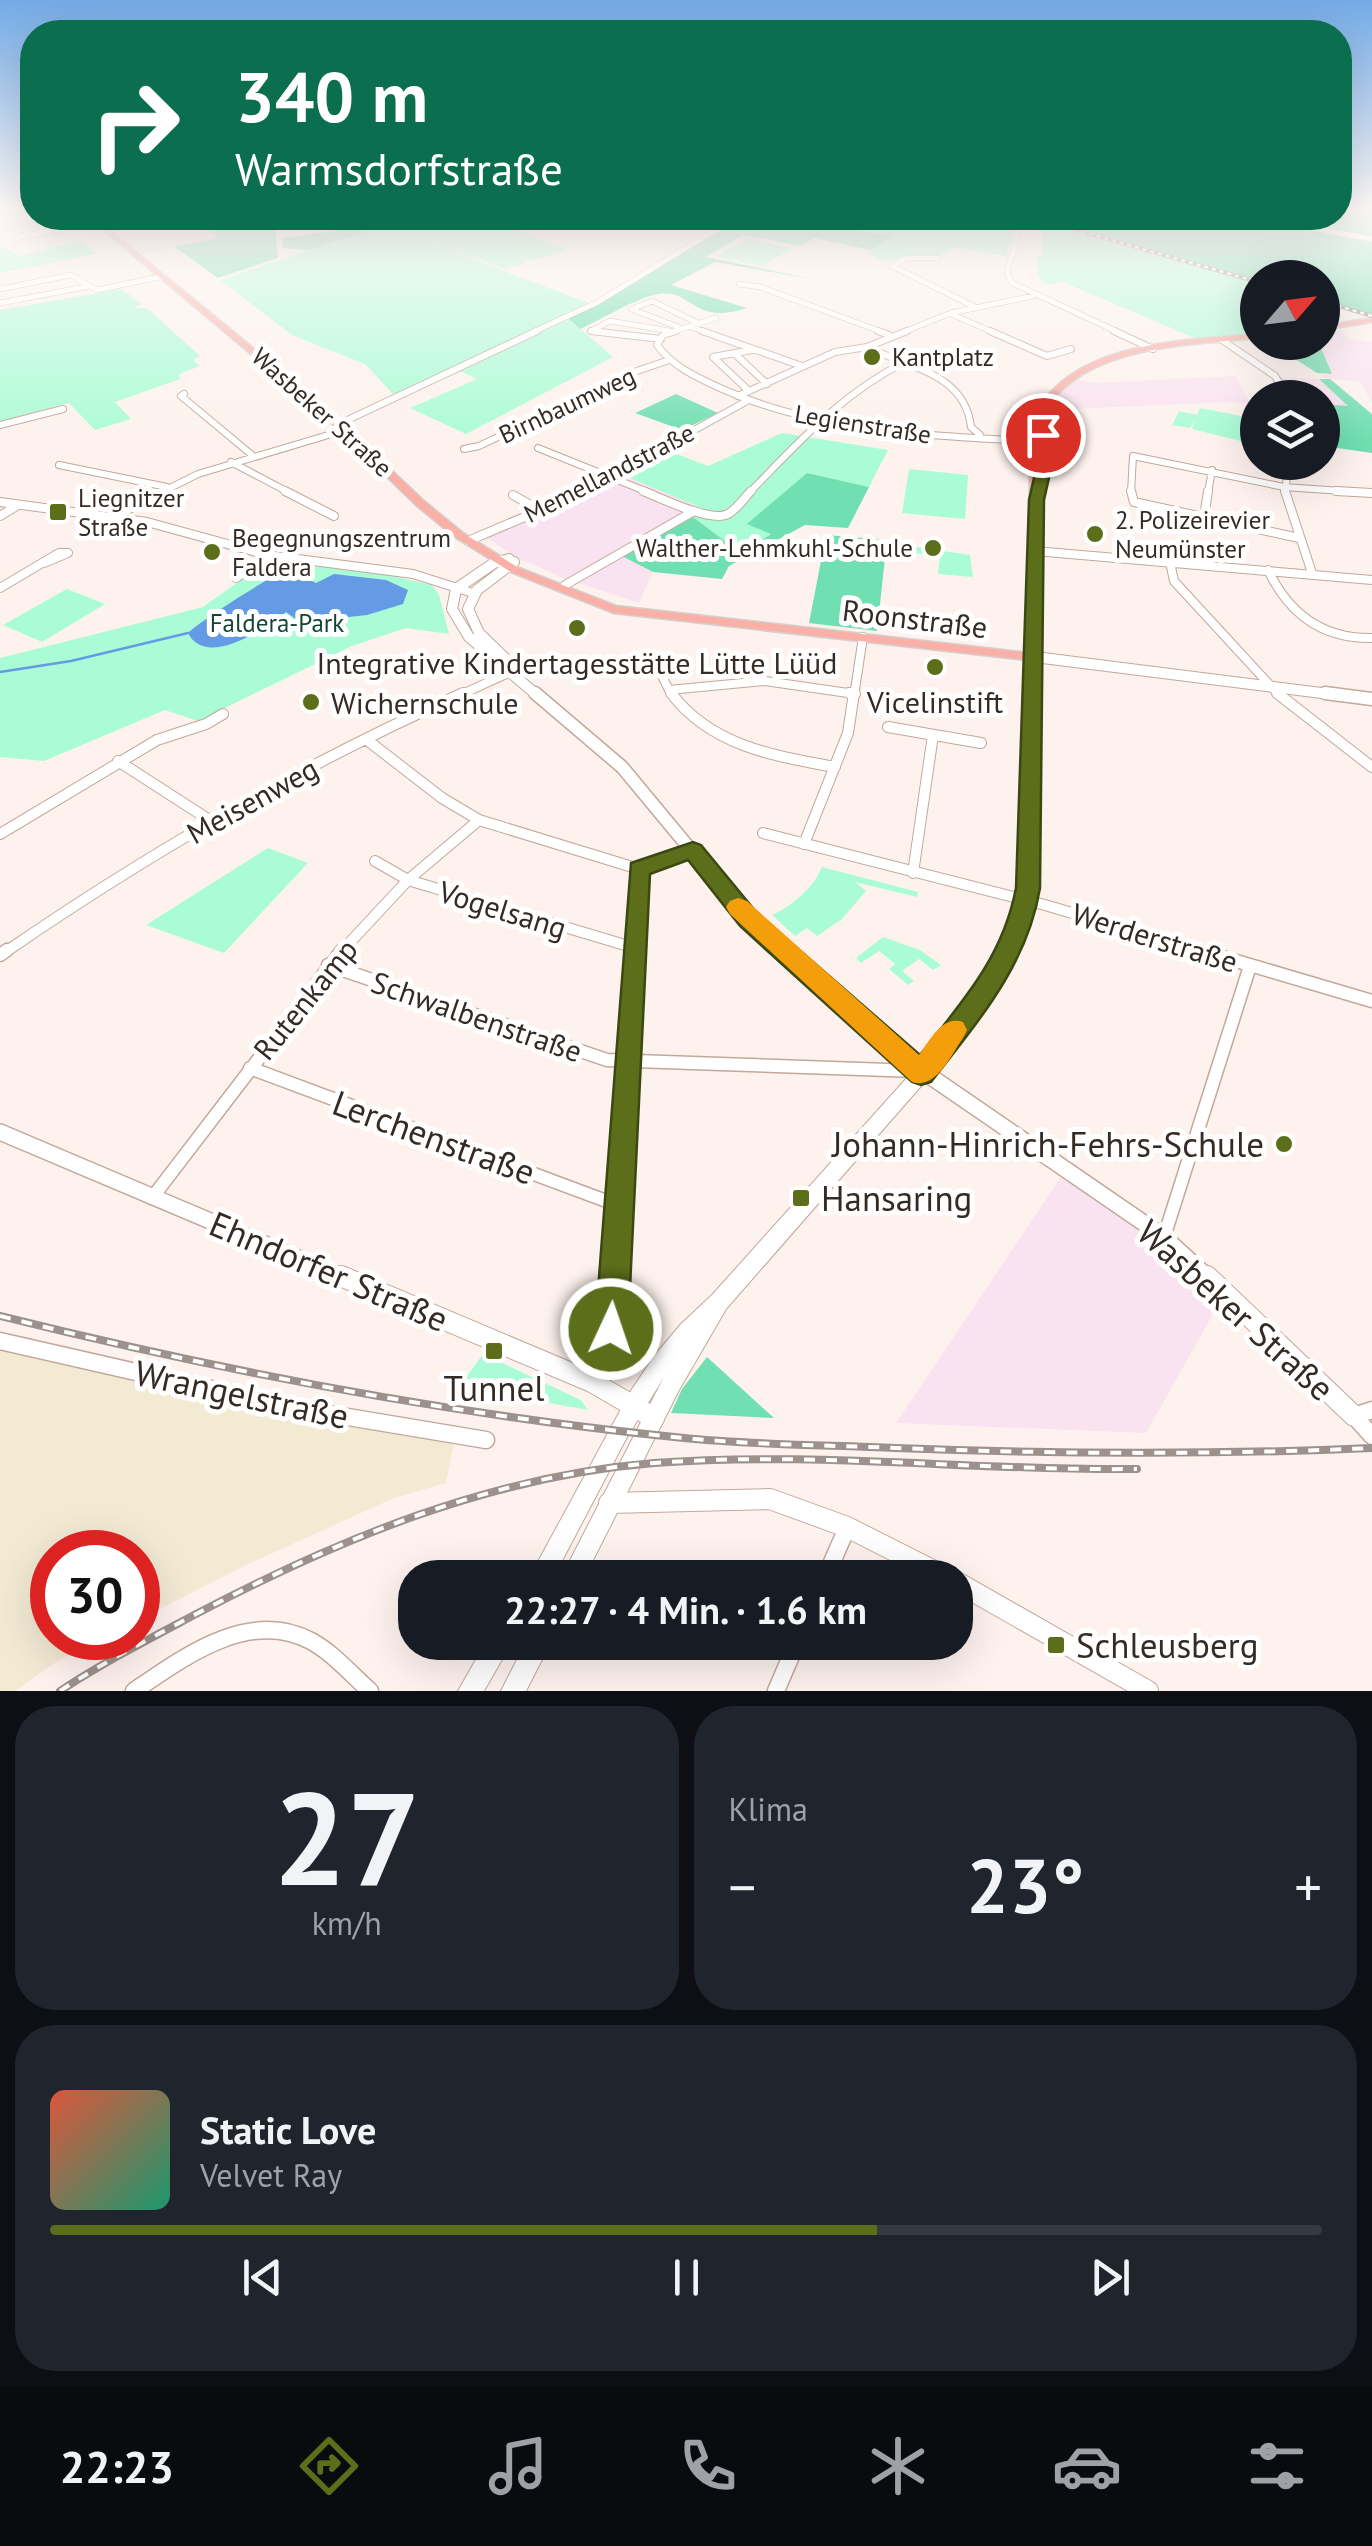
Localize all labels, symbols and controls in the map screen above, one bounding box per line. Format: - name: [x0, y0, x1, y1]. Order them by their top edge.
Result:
- text: 340 m: [235, 51, 428, 141]
- icon: right: [70, 60, 200, 190]
- text: Warmsdorfstraße: [235, 139, 563, 197]
- north arrow: [1240, 260, 1340, 360]
- map controls: [1240, 260, 1340, 480]
- street label: Wasbeker Straße: [245, 340, 399, 484]
- place label: Kantplatz: [892, 341, 994, 373]
- marker: Kantplatz: [861, 346, 883, 368]
- street label: Birnbaumweg: [494, 359, 640, 451]
- button: layers: [1240, 380, 1340, 480]
- pin: [1001, 393, 1086, 478]
- street label: Legienstraße: [792, 397, 934, 451]
- icon: arrive: [1016, 408, 1071, 463]
- street label: Memellandstraße: [518, 416, 700, 530]
- place label: Liegnitzer Straße: [78, 482, 185, 543]
- marker: Liegnitzer Straße: [47, 501, 69, 523]
- place label: 2. Polizeirevier Neumünster: [1115, 504, 1270, 565]
- place label: Begegnungszentrum Faldera: [232, 522, 451, 583]
- marker: 2. Polizeirevier Neumünster: [1084, 523, 1106, 545]
- place label: Walther-Lehmkuhl-Schule: [636, 532, 913, 564]
- marker: Walther-Lehmkuhl-Schule: [922, 537, 944, 559]
- marker: Begegnungszentrum Faldera: [201, 541, 223, 563]
- street label: Roonstraße: [840, 590, 990, 646]
- park label: Faldera-Park: [210, 607, 344, 639]
- marker: Integrative Kindertagesstätte Lütte Lüüd: [566, 617, 588, 639]
- place label: Integrative Kindertagesstätte Lütte Lüüd: [317, 643, 837, 682]
- marker: Vicelinstift: [924, 656, 946, 678]
- place label: Vicelinstift: [866, 682, 1003, 721]
- place label: Wichernschule: [331, 683, 518, 722]
- marker: Wichernschule: [300, 691, 322, 713]
- street label: Meisenweg: [180, 748, 324, 852]
- street label: Vogelsang: [433, 871, 572, 947]
- street label: Werderstraße: [1067, 893, 1243, 981]
- street label: Rutenkamp: [244, 930, 366, 1068]
- street label: Schwalbenstraße: [367, 962, 587, 1070]
- street label: Lerchenstraße: [327, 1079, 541, 1195]
- place label: Johann-Hinrich-Fehrs-Schule: [830, 1121, 1264, 1167]
- marker: Johann-Hinrich-Fehrs-Schule: [1273, 1133, 1295, 1155]
- place label: Hansaring: [821, 1175, 972, 1221]
- marker: Hansaring: [790, 1187, 812, 1209]
- street label: Ehndorfer Straße: [203, 1200, 455, 1342]
- street label: Wasbeker Straße: [1128, 1209, 1344, 1411]
- position arrow: [559, 1277, 663, 1381]
- marker: Tunnel: [483, 1340, 505, 1362]
- street label: Wrangelstraße: [131, 1349, 353, 1439]
- place label: Tunnel: [444, 1365, 544, 1411]
- speed limit sign: 30: [30, 1530, 160, 1660]
- text: 22:27 · 4 Min. · 1.6 km: [504, 1585, 867, 1634]
- place label: Schleusberg: [1076, 1622, 1259, 1668]
- marker: Schleusberg: [1045, 1634, 1067, 1656]
- text: 27: [273, 1753, 420, 1921]
- text: Klima: [729, 1788, 808, 1830]
- text: 23°: [966, 1837, 1084, 1934]
- text: −: [729, 1851, 756, 1922]
- text: +: [1294, 1851, 1322, 1922]
- text: km/h: [312, 1902, 382, 1944]
- text: Static Love: [200, 2105, 376, 2154]
- text: Velvet Ray: [200, 2154, 342, 2196]
- icon: previous: [235, 2250, 290, 2305]
- icon: pause: [659, 2250, 714, 2305]
- icon: next: [1083, 2250, 1138, 2305]
- icon: directions: [294, 2431, 364, 2501]
- icon: music: [483, 2431, 553, 2501]
- icon: phone: [673, 2431, 743, 2501]
- icon: climate: [863, 2431, 933, 2501]
- icon: car: [1052, 2431, 1122, 2501]
- icon: filters: [1242, 2431, 1312, 2501]
- text: 22:23: [60, 2437, 174, 2495]

